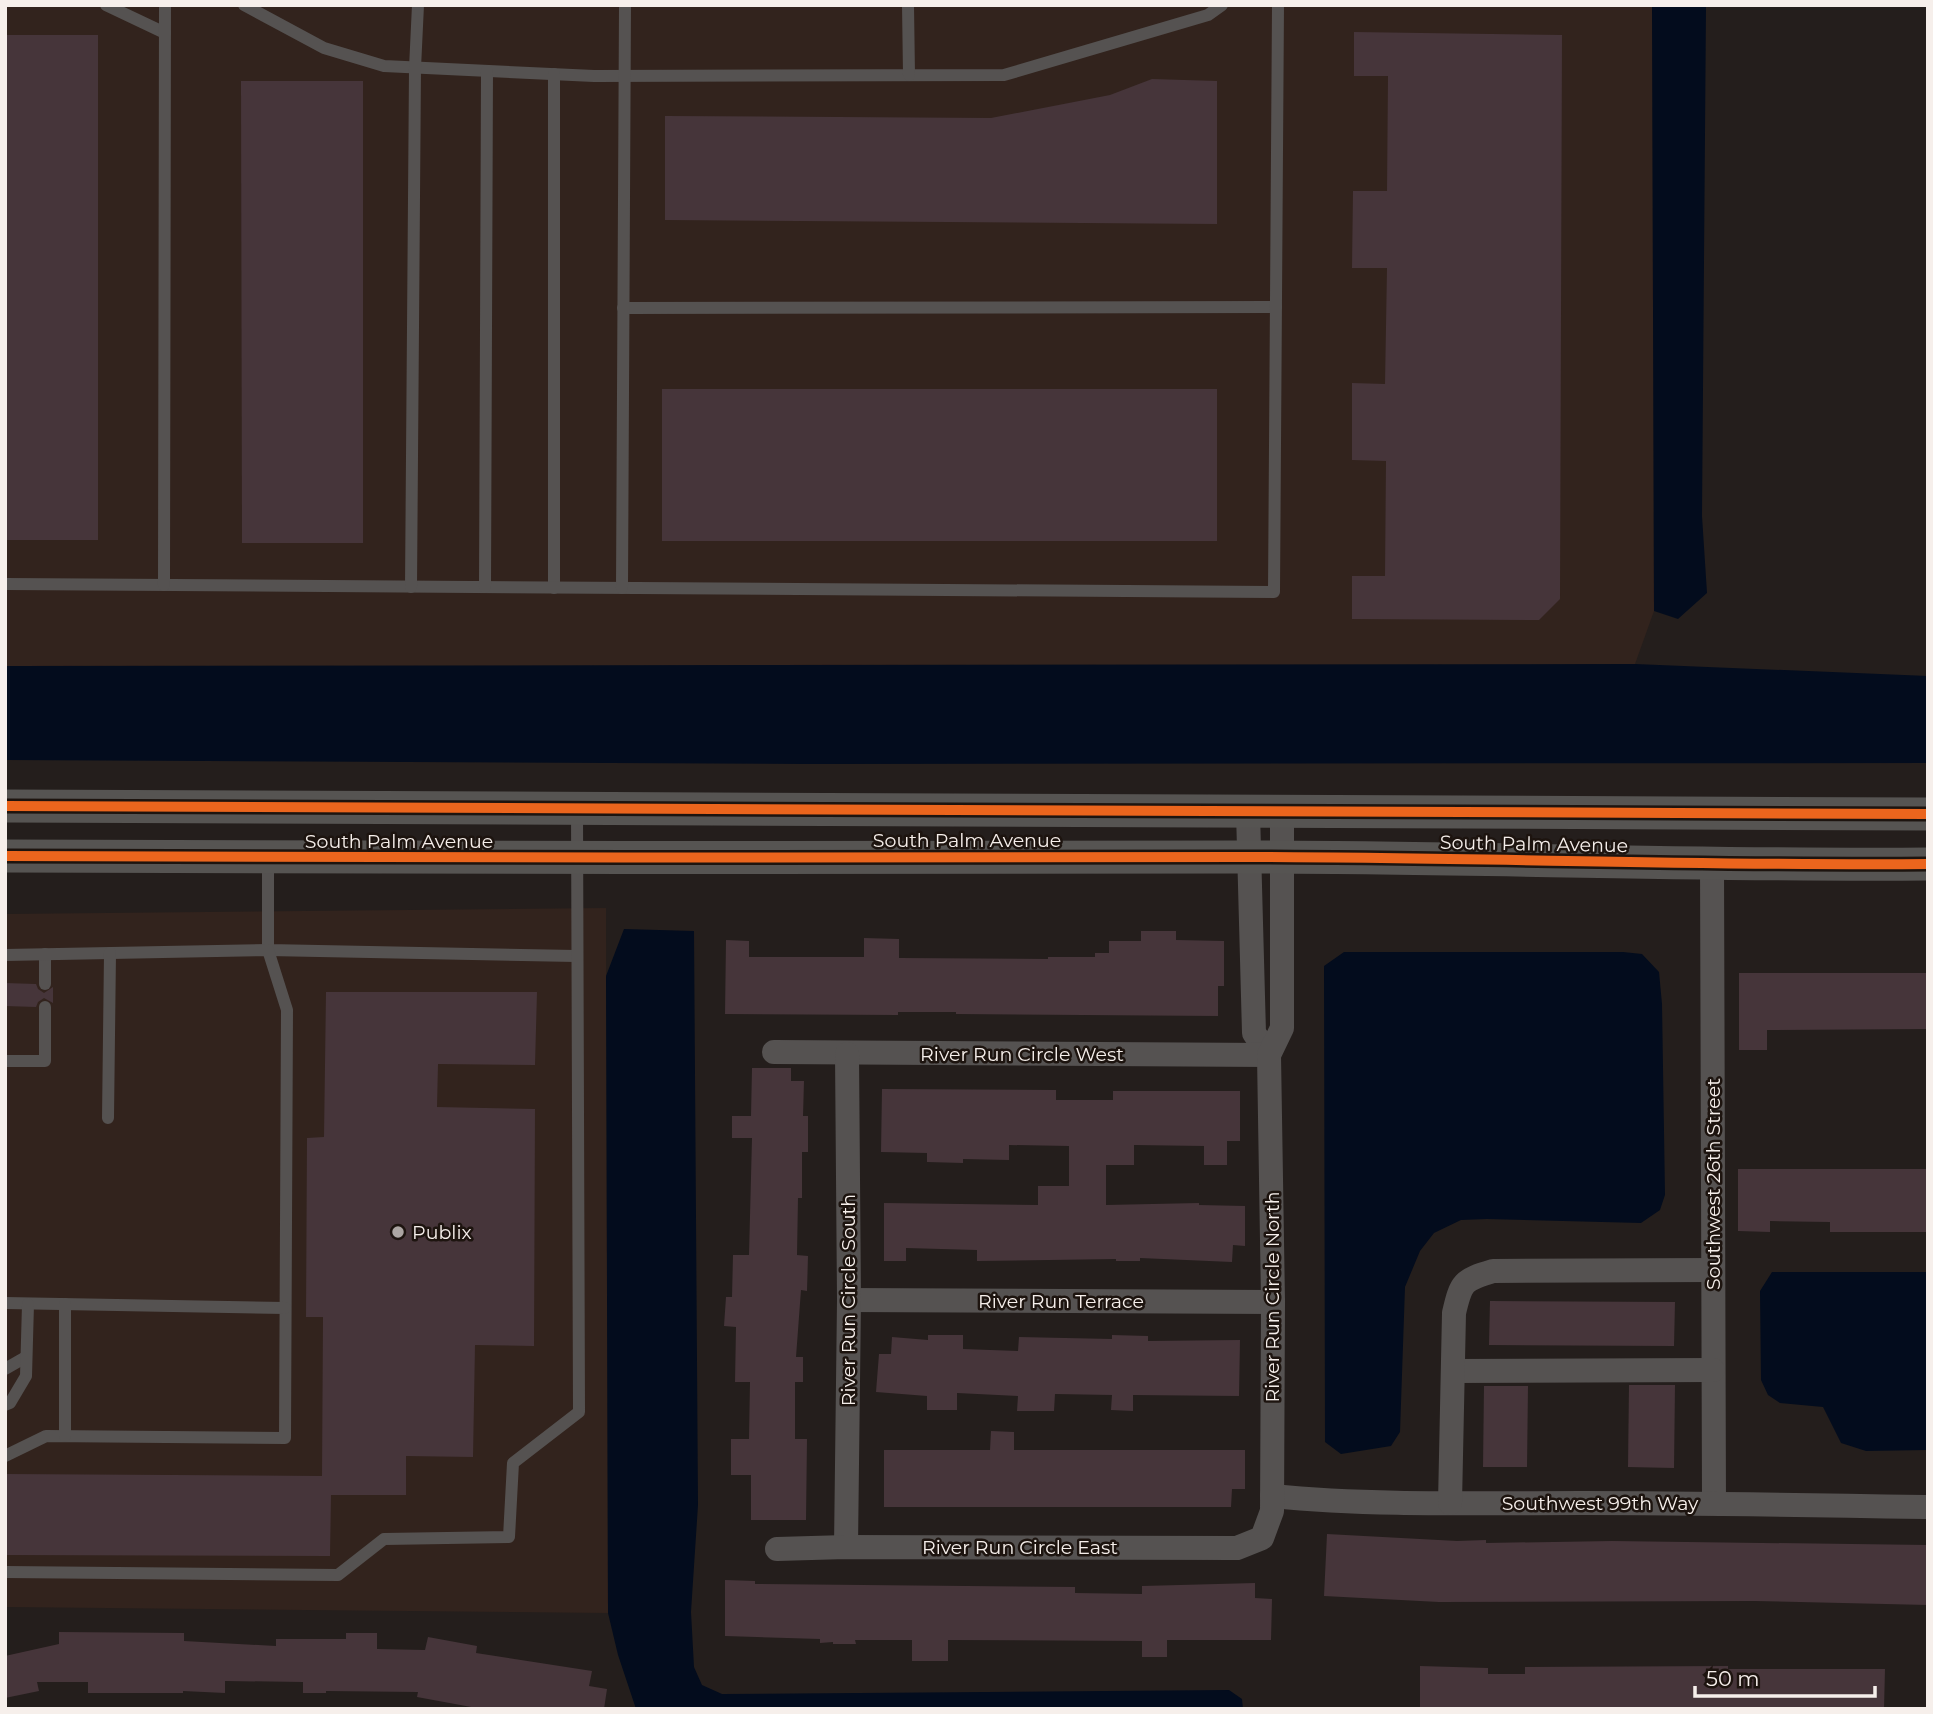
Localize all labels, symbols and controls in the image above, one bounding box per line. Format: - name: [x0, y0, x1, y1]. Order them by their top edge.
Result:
- street label: South Palm Avenue: [873, 829, 1061, 852]
- street label: South Palm Avenue: [305, 830, 493, 853]
- street label: South Palm Avenue: [1440, 831, 1628, 857]
- street label: River Run Circle West: [920, 1043, 1124, 1066]
- street label: Southwest 26th Street: [1702, 1078, 1725, 1290]
- street label: River Run Circle North: [1261, 1191, 1284, 1403]
- street label: River Run Circle South: [837, 1194, 860, 1406]
- place label: Publix: [412, 1221, 472, 1244]
- marker: Publix: [390, 1224, 406, 1240]
- street label: River Run Terrace: [978, 1290, 1144, 1313]
- street label: Southwest 99th Way: [1502, 1492, 1699, 1515]
- street label: River Run Circle East: [922, 1536, 1118, 1559]
- scale bar: [1695, 1654, 1875, 1698]
- text: 50 m: [1706, 1666, 1760, 1691]

